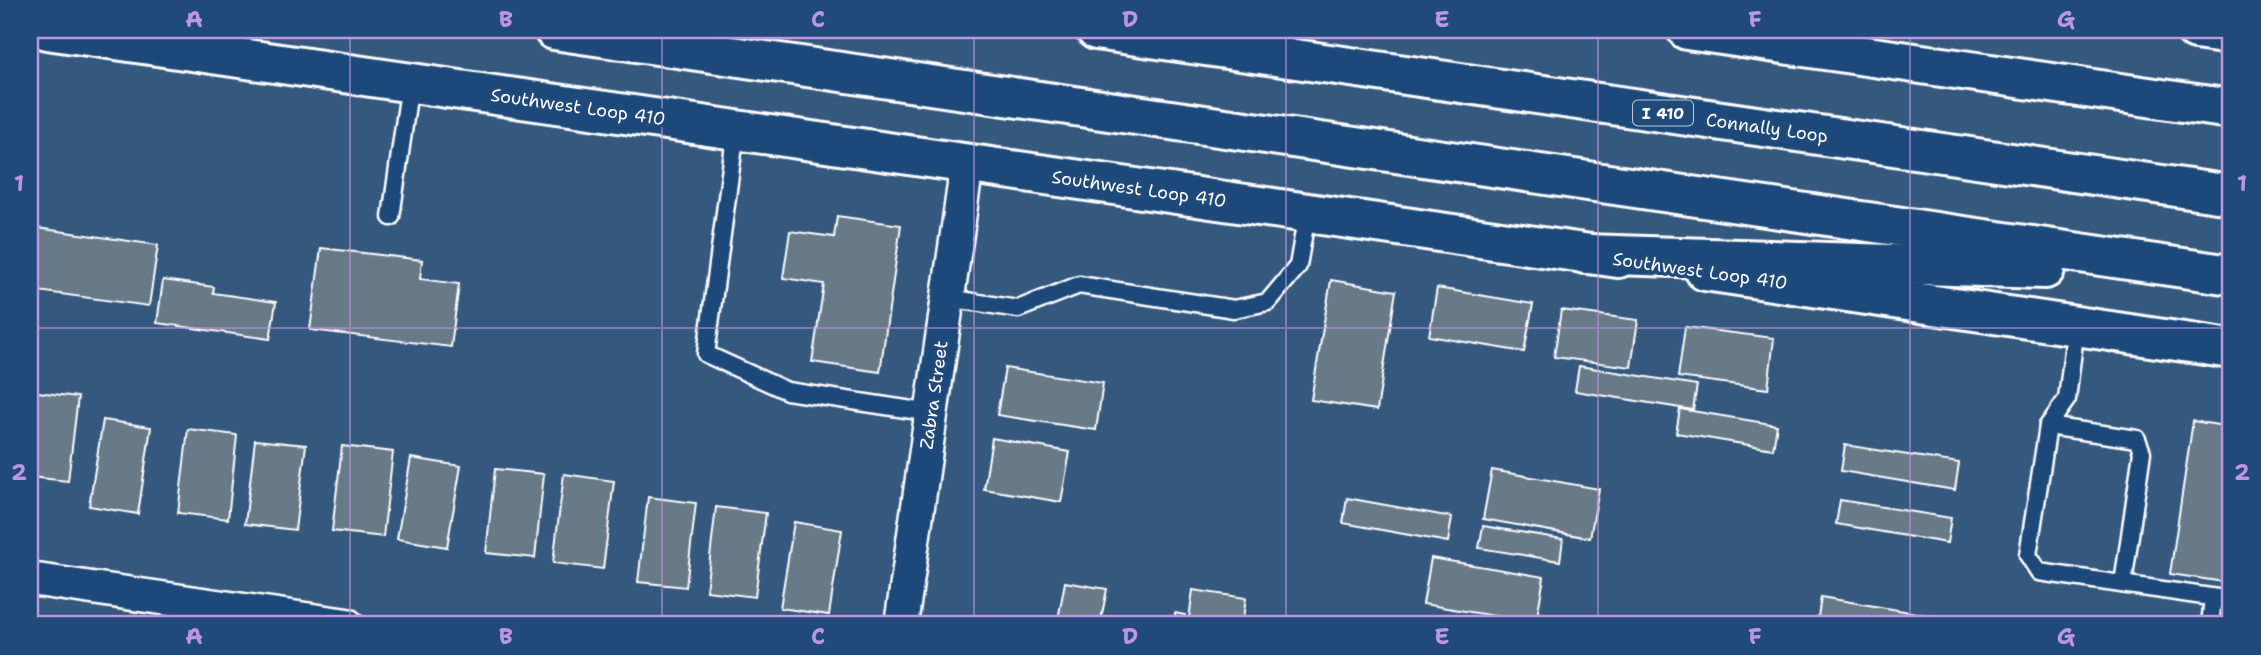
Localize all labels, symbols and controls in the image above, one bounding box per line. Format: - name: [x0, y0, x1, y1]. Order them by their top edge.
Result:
- text: A: [185, 4, 203, 34]
- text: B: [499, 4, 513, 34]
- text: C: [811, 4, 825, 34]
- text: D: [1122, 4, 1138, 34]
- text: E: [1434, 4, 1450, 34]
- text: F: [1748, 4, 1762, 34]
- text: G: [2057, 4, 2076, 34]
- street label: Southwest Loop 410: [489, 83, 667, 131]
- road number: I 410: [1633, 100, 1693, 125]
- street label: Connally Loop: [1704, 108, 1830, 148]
- street label: Southwest Loop 410: [1050, 165, 1228, 213]
- text: 1: [14, 168, 24, 198]
- text: 1: [2237, 168, 2247, 198]
- street label: Southwest Loop 410: [1611, 247, 1789, 295]
- street label: Zabra Street: [914, 339, 954, 451]
- text: 2: [11, 457, 27, 487]
- text: 2: [2234, 457, 2250, 487]
- text: A: [185, 621, 203, 651]
- text: B: [499, 621, 513, 651]
- text: C: [811, 621, 825, 651]
- text: D: [1122, 621, 1138, 651]
- text: E: [1434, 621, 1450, 651]
- text: F: [1748, 621, 1762, 651]
- text: G: [2057, 621, 2076, 651]

